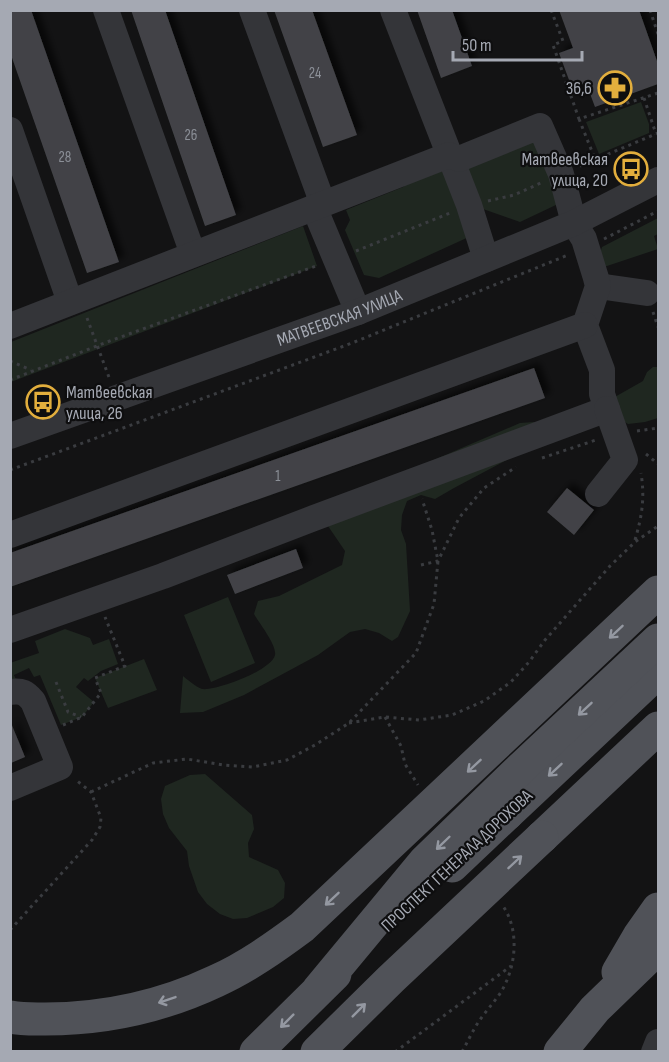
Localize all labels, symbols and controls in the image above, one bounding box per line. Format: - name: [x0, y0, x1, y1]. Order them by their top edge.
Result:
- scale bar: [453, 24, 582, 62]
- text: 50 m: [462, 35, 492, 56]
- house number: 24: [309, 64, 321, 83]
- pharmacy icon: 36,6: [597, 70, 633, 106]
- place label: 36,6: [566, 78, 592, 99]
- house number: 26: [185, 126, 197, 145]
- house number: 28: [59, 148, 71, 167]
- place label: Матвеевская улица, 20: [521, 149, 608, 191]
- bus stop icon: Матвеевская улица, 20: [613, 151, 649, 187]
- street label: МАТВЕЕВСКАЯ УЛИЦА: [274, 284, 405, 351]
- place label: Матвеевская улица, 26: [66, 382, 153, 424]
- bus stop icon: Матвеевская улица, 26: [25, 384, 61, 420]
- house number: 1: [275, 467, 281, 486]
- one-way arrow: [609, 625, 624, 639]
- one-way arrow: [578, 702, 593, 716]
- one-way arrow: [466, 758, 481, 773]
- one-way arrow: [547, 762, 562, 777]
- street label: ПРОСПЕКТ ГЕНЕРАЛА ДОРОХОВА: [377, 785, 537, 936]
- one-way arrow: [436, 836, 451, 850]
- one-way arrow: [508, 854, 523, 869]
- one-way arrow: [324, 892, 339, 906]
- one-way arrow: [158, 995, 177, 1006]
- one-way arrow: [351, 1003, 366, 1018]
- one-way arrow: [279, 1013, 294, 1028]

